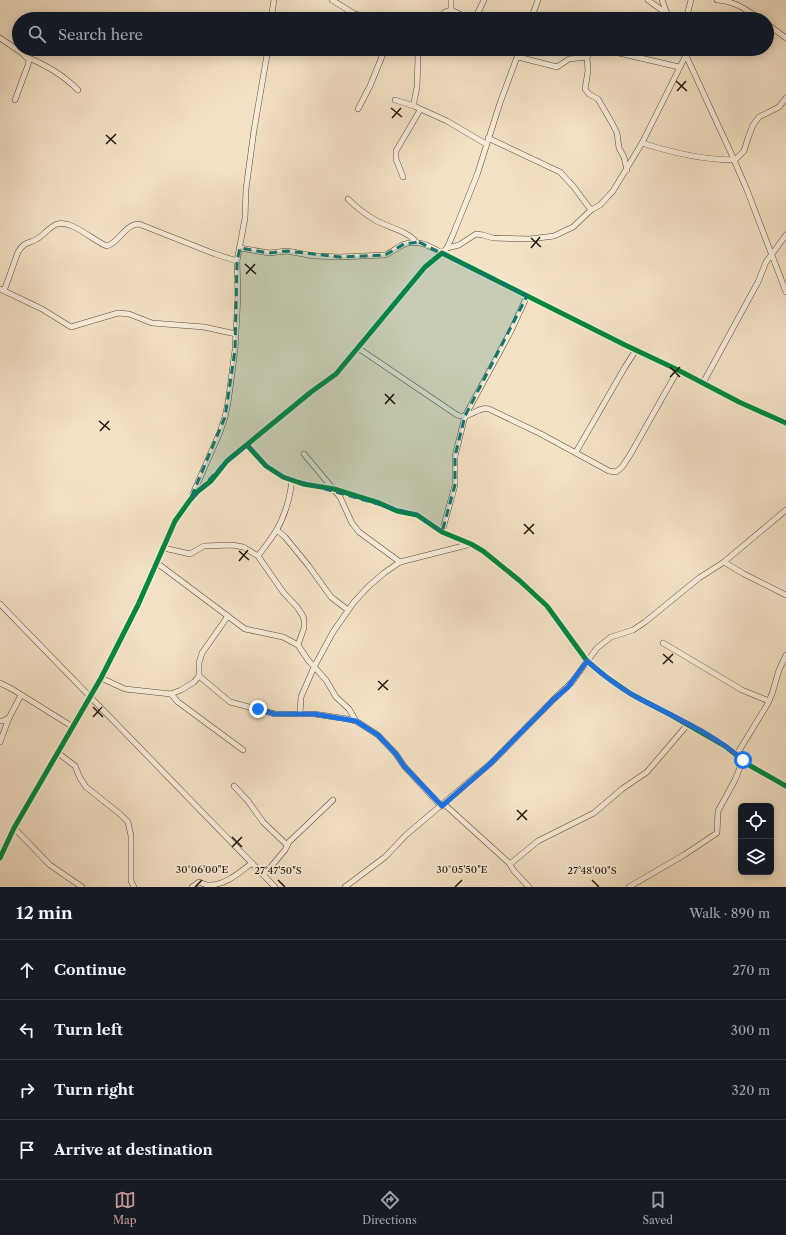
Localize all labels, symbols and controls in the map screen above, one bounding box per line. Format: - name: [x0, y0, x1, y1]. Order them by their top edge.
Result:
- search box: [12, 12, 774, 56]
- icon: search: [26, 23, 48, 45]
- text: Search here: [58, 25, 143, 44]
- route end: [249, 700, 267, 718]
- route start: [734, 751, 752, 769]
- map controls: [738, 803, 774, 875]
- button: locate: [738, 803, 774, 839]
- button: layers: [738, 839, 774, 875]
- text: 30°06'00"E: [176, 863, 228, 876]
- text: 30°05'50"E: [436, 863, 488, 876]
- text: 27°47'50"S: [254, 864, 302, 877]
- text: 27°48'00"S: [567, 864, 617, 877]
- text: 12 min: [16, 903, 73, 923]
- text: Walk · 890 m: [689, 905, 770, 921]
- icon: ahead: [16, 959, 38, 981]
- text: Continue: [54, 960, 126, 979]
- text: 270 m: [732, 962, 770, 978]
- icon: left: [16, 1019, 38, 1041]
- text: Turn left: [54, 1020, 123, 1039]
- text: 300 m: [731, 1022, 770, 1038]
- icon: right: [16, 1079, 38, 1101]
- text: Turn right: [54, 1080, 134, 1099]
- text: 320 m: [732, 1082, 770, 1098]
- icon: arrive: [16, 1139, 38, 1161]
- text: Arrive at destination: [54, 1140, 213, 1159]
- tab: Map: [113, 1189, 137, 1227]
- tab: Directions: [362, 1189, 417, 1227]
- tab: Saved: [643, 1189, 673, 1227]

